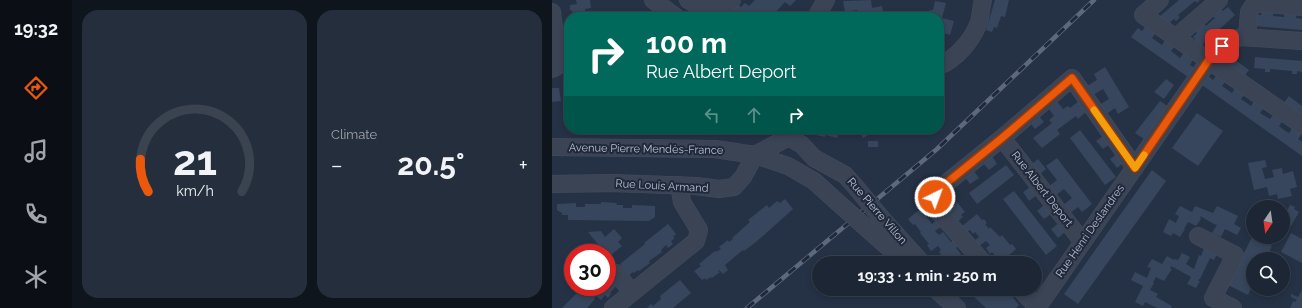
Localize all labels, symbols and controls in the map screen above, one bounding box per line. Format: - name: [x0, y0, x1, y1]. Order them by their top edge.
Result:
- text: 19:32: [14, 18, 58, 39]
- text: 100 m: [646, 27, 727, 60]
- icon: right: [580, 28, 632, 80]
- pin: [1205, 29, 1239, 63]
- icon: arrive: [1211, 35, 1233, 57]
- text: Rue Albert Deport: [646, 61, 796, 82]
- icon: directions: [22, 74, 50, 102]
- icon: left: [701, 104, 723, 126]
- icon: ahead: [743, 104, 765, 126]
- icon: right: [785, 104, 807, 126]
- text: Climate: [331, 127, 377, 142]
- text: 21: [172, 136, 217, 185]
- icon: music: [22, 137, 50, 165]
- street label: Avenue Pierre Mendès-France: [569, 141, 724, 157]
- text: 20.5°: [397, 147, 464, 182]
- street label: Rue Albert Deport: [1009, 149, 1076, 229]
- text: −: [331, 152, 343, 178]
- text: +: [519, 152, 528, 178]
- street label: Rue Pierre Villon: [845, 175, 909, 247]
- position arrow: [914, 176, 956, 218]
- street label: Rue Louis Armand: [615, 177, 709, 195]
- street label: Rue Henri Deslandres: [1053, 182, 1127, 280]
- text: km/h: [176, 183, 213, 199]
- icon: phone: [22, 200, 50, 228]
- north arrow: [1246, 200, 1290, 244]
- map controls: [1246, 200, 1290, 296]
- speed limit sign: 30: [564, 244, 616, 296]
- button: search: [1246, 252, 1290, 296]
- icon: climate: [22, 263, 50, 291]
- text: 19:33 · 1 min · 250 m: [857, 267, 997, 285]

